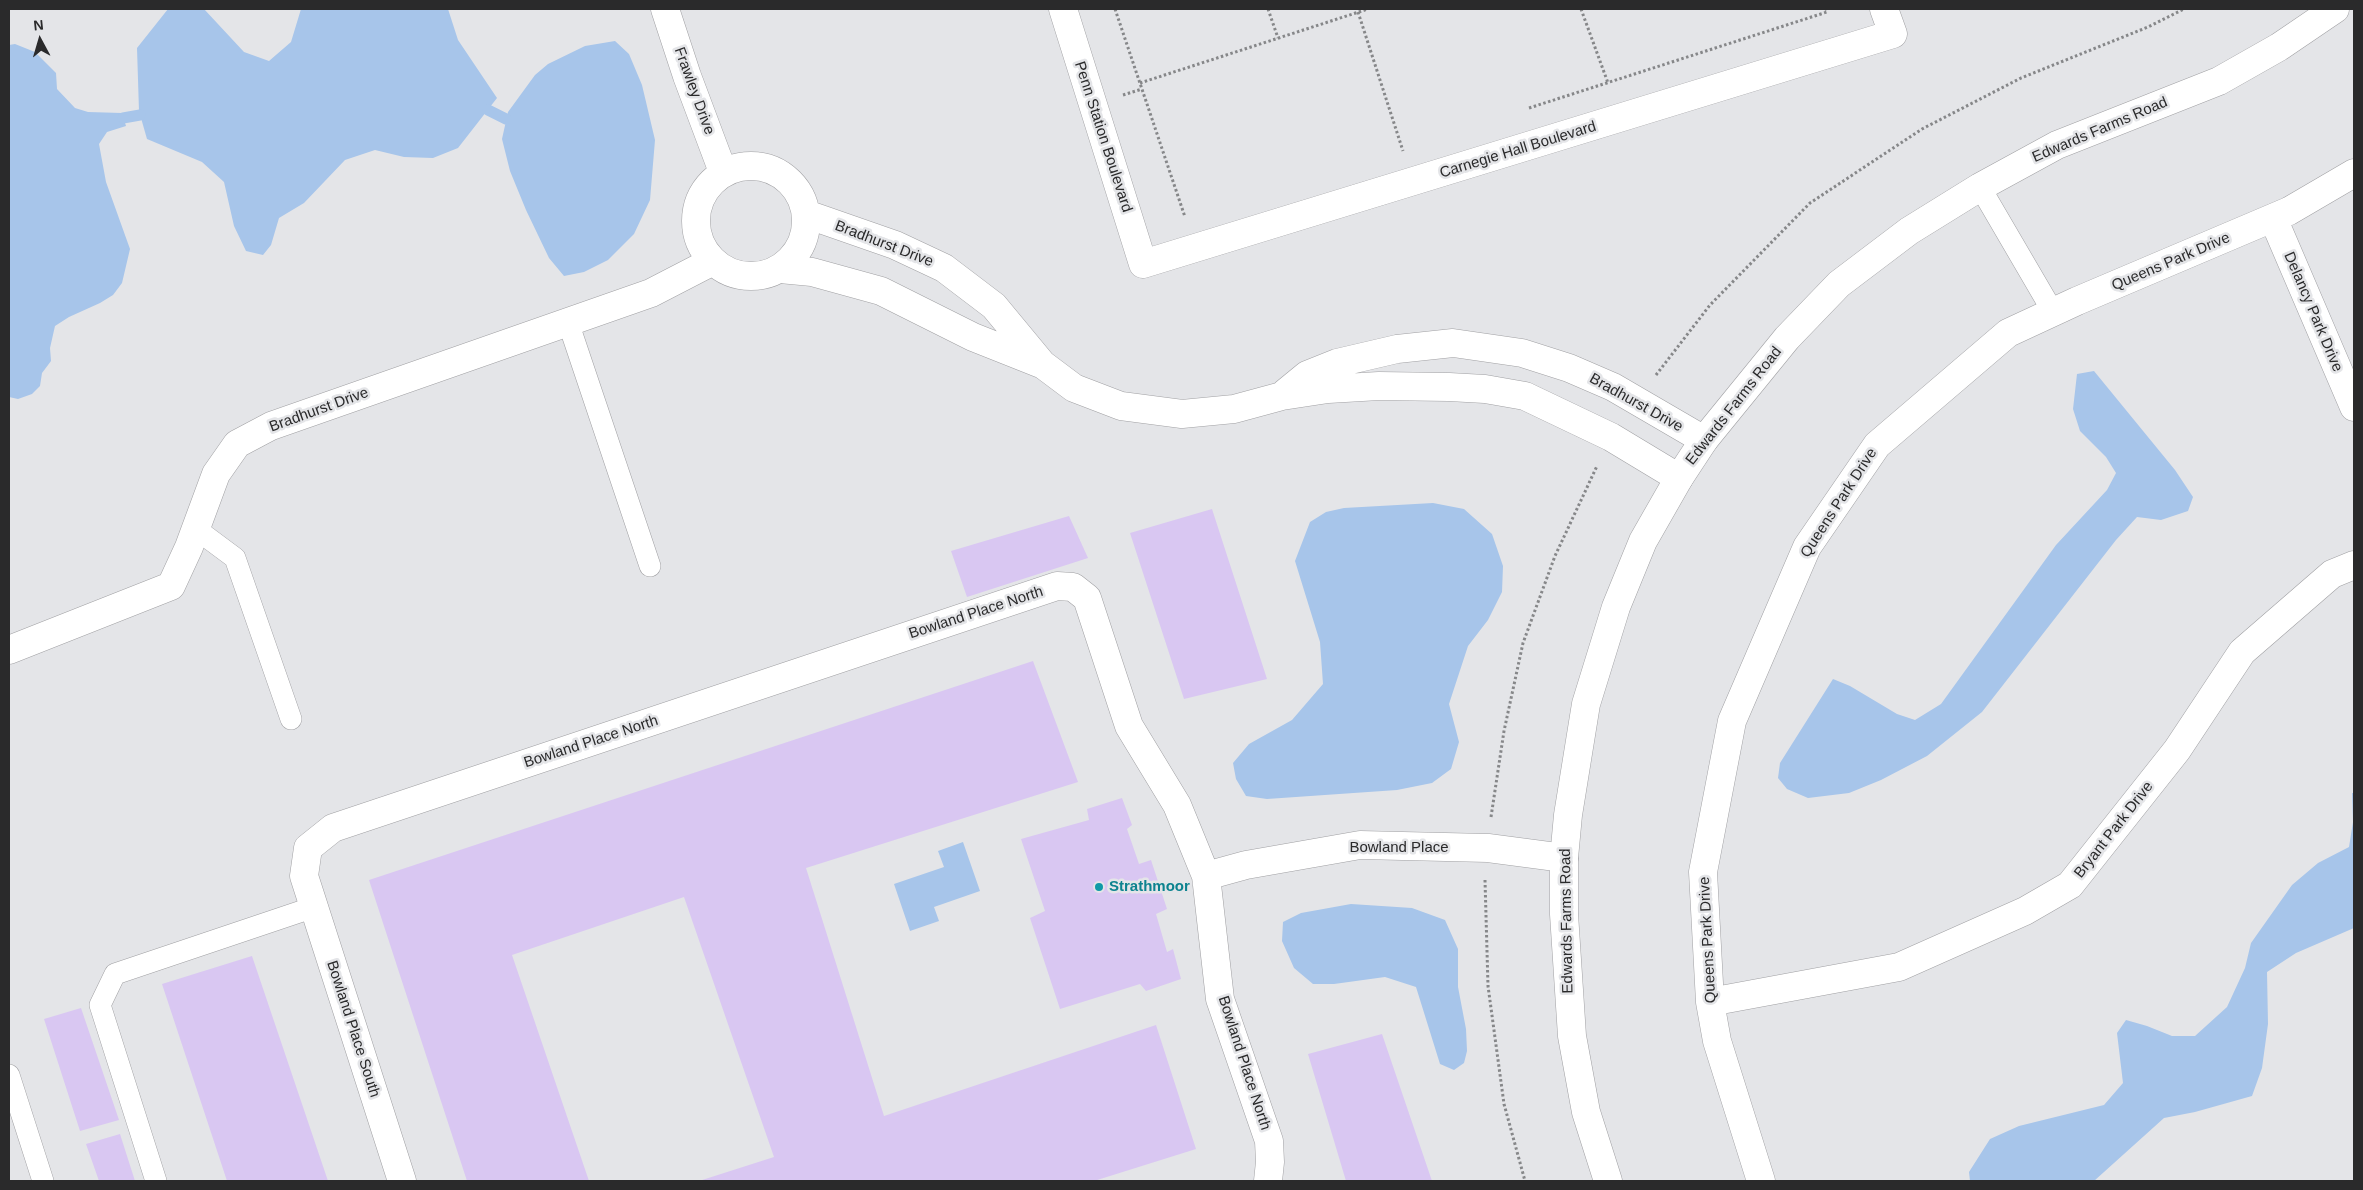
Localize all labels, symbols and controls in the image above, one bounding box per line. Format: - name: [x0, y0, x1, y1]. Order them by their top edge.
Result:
- north arrow: [15, 15, 65, 65]
- text: N: [33, 17, 44, 34]
- street label: Frawley Drive: [670, 45, 718, 137]
- street label: Penn Station Boulevard: [1070, 59, 1136, 215]
- street label: Edwards Farms Road: [2030, 93, 2170, 167]
- street label: Carnegie Hall Boulevard: [1438, 118, 1598, 182]
- street label: Bradhurst Drive: [832, 217, 936, 271]
- street label: Queens Park Drive: [2109, 229, 2233, 295]
- street label: Delancy Park Drive: [2280, 249, 2346, 375]
- street label: Edwards Farms Road: [1682, 343, 1786, 469]
- street label: Bradhurst Drive: [1586, 370, 1686, 436]
- street label: Bradhurst Drive: [267, 384, 371, 436]
- street label: Queens Park Drive: [1797, 445, 1881, 561]
- street label: Bowland Place North: [907, 583, 1045, 643]
- street label: Bowland Place North: [522, 712, 660, 772]
- street label: Bryant Park Drive: [2071, 778, 2157, 882]
- street label: Bowland Place: [1349, 839, 1449, 857]
- street label: Edwards Farms Road: [1557, 848, 1577, 994]
- street label: Queens Park Drive: [1696, 876, 1720, 1004]
- place label: Strathmoor: [1109, 878, 1190, 896]
- marker: Strathmoor: [1093, 881, 1105, 893]
- street label: Bowland Place South: [322, 958, 384, 1100]
- street label: Bowland Place North: [1214, 994, 1274, 1132]

